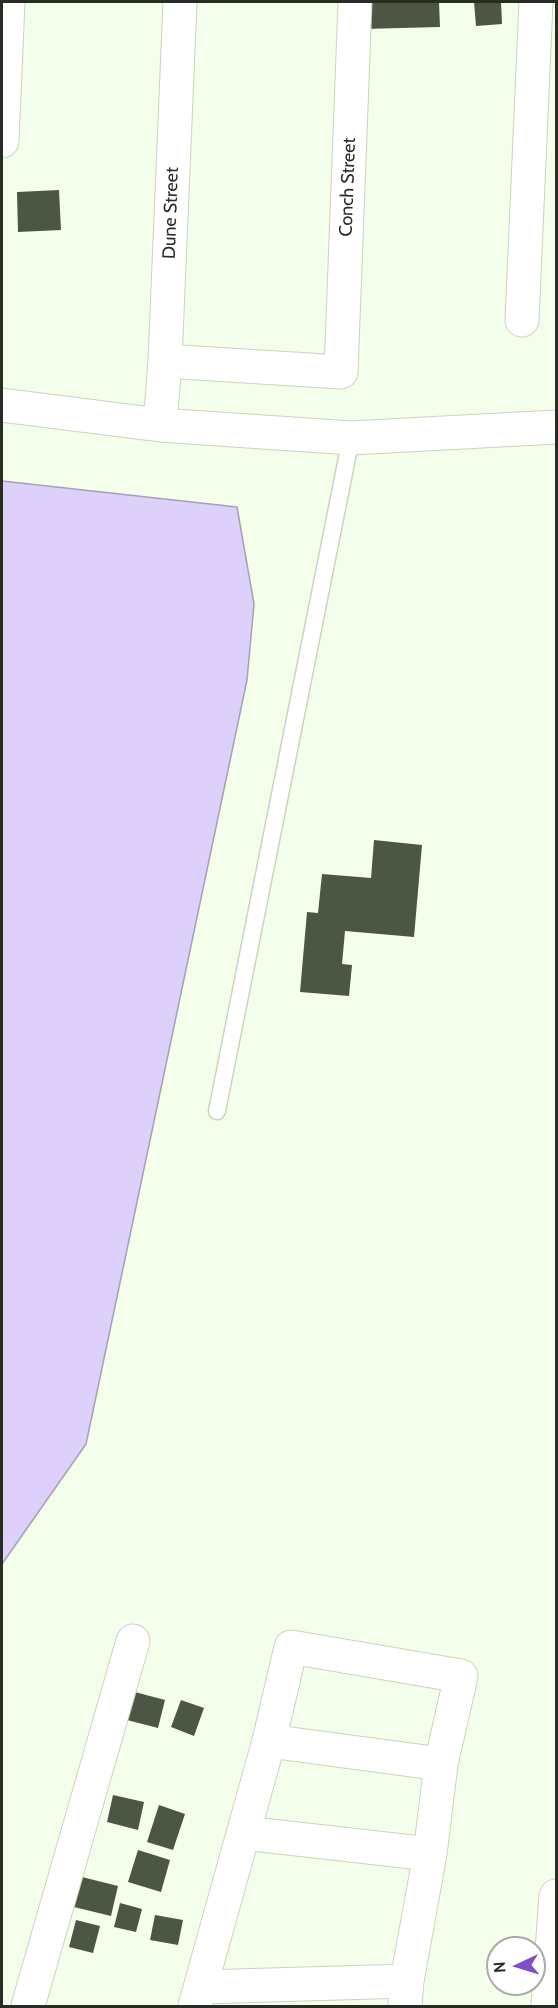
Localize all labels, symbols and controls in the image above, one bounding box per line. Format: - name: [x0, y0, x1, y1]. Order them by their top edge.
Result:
- street label: Conch Street: [335, 137, 361, 237]
- street label: Dune Street: [159, 167, 183, 259]
- north arrow: [486, 1936, 546, 1996]
- text: N: [490, 1961, 509, 1973]

